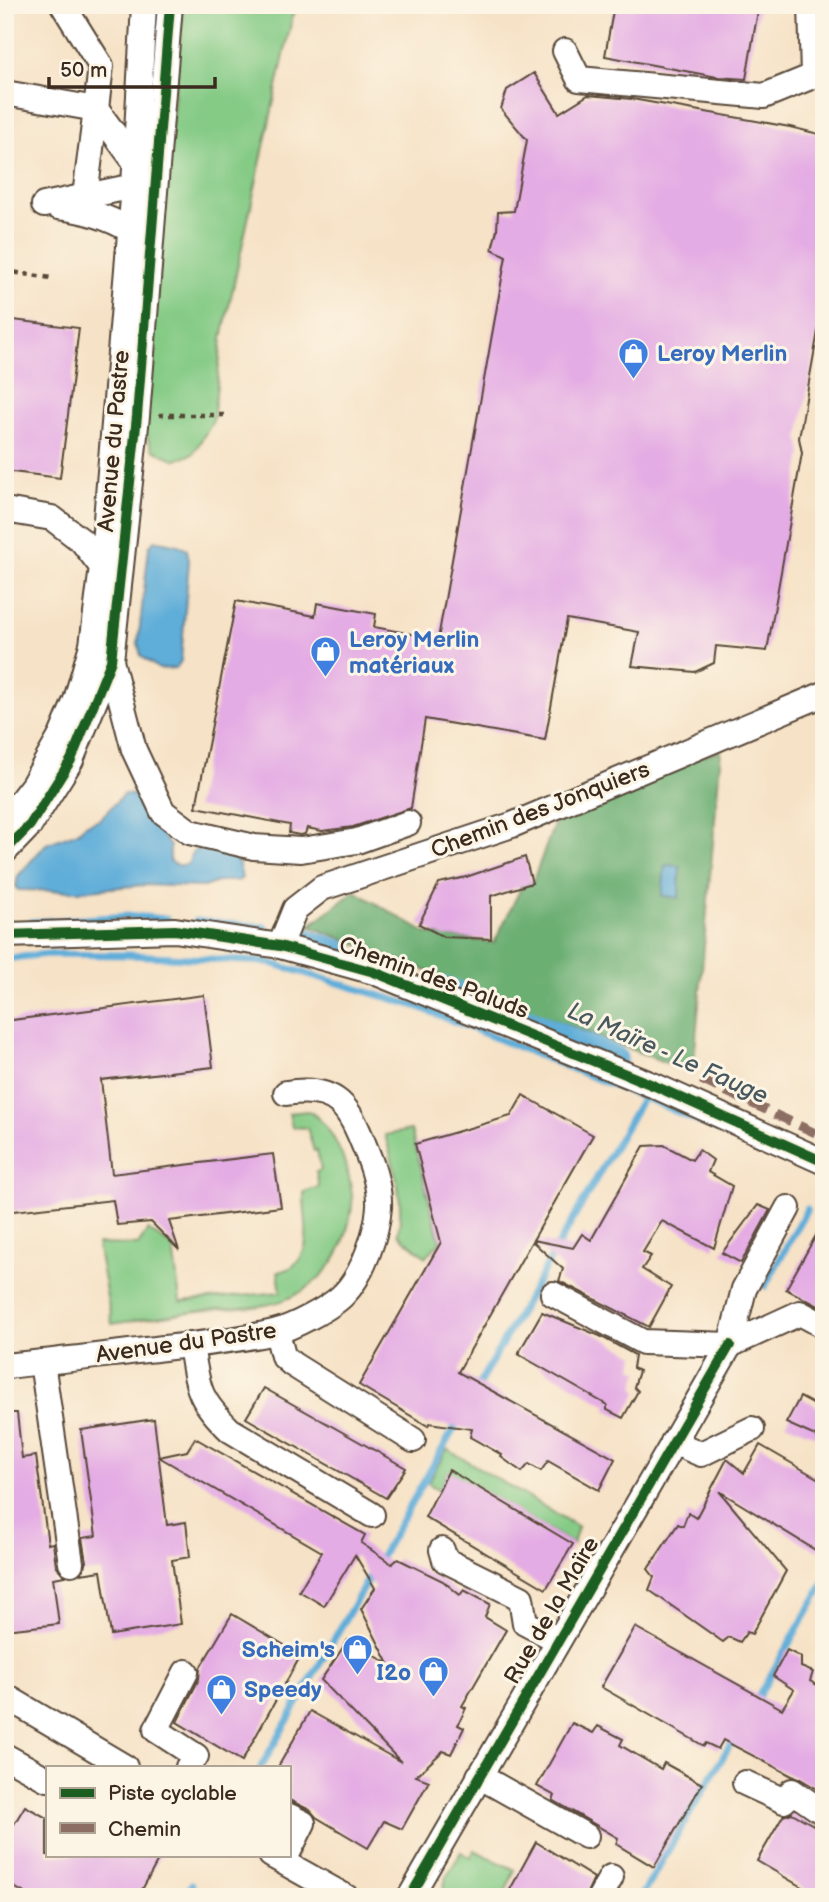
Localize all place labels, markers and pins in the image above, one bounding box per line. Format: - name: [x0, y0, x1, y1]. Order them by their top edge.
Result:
- shop icon: Leroy Merlin: [617, 336, 651, 380]
- place label: Leroy Merlin: [657, 340, 787, 368]
- place label: Leroy Merlin matériaux: [349, 626, 479, 680]
- shop icon: Leroy Merlin matériaux: [309, 635, 343, 679]
- shop icon: Scheim's: [341, 1632, 375, 1676]
- place label: Scheim's: [242, 1636, 335, 1664]
- shop icon: I2o: [417, 1655, 451, 1699]
- place label: I2o: [376, 1659, 411, 1687]
- shop icon: Speedy: [204, 1672, 238, 1716]
- place label: Speedy: [244, 1676, 322, 1704]

